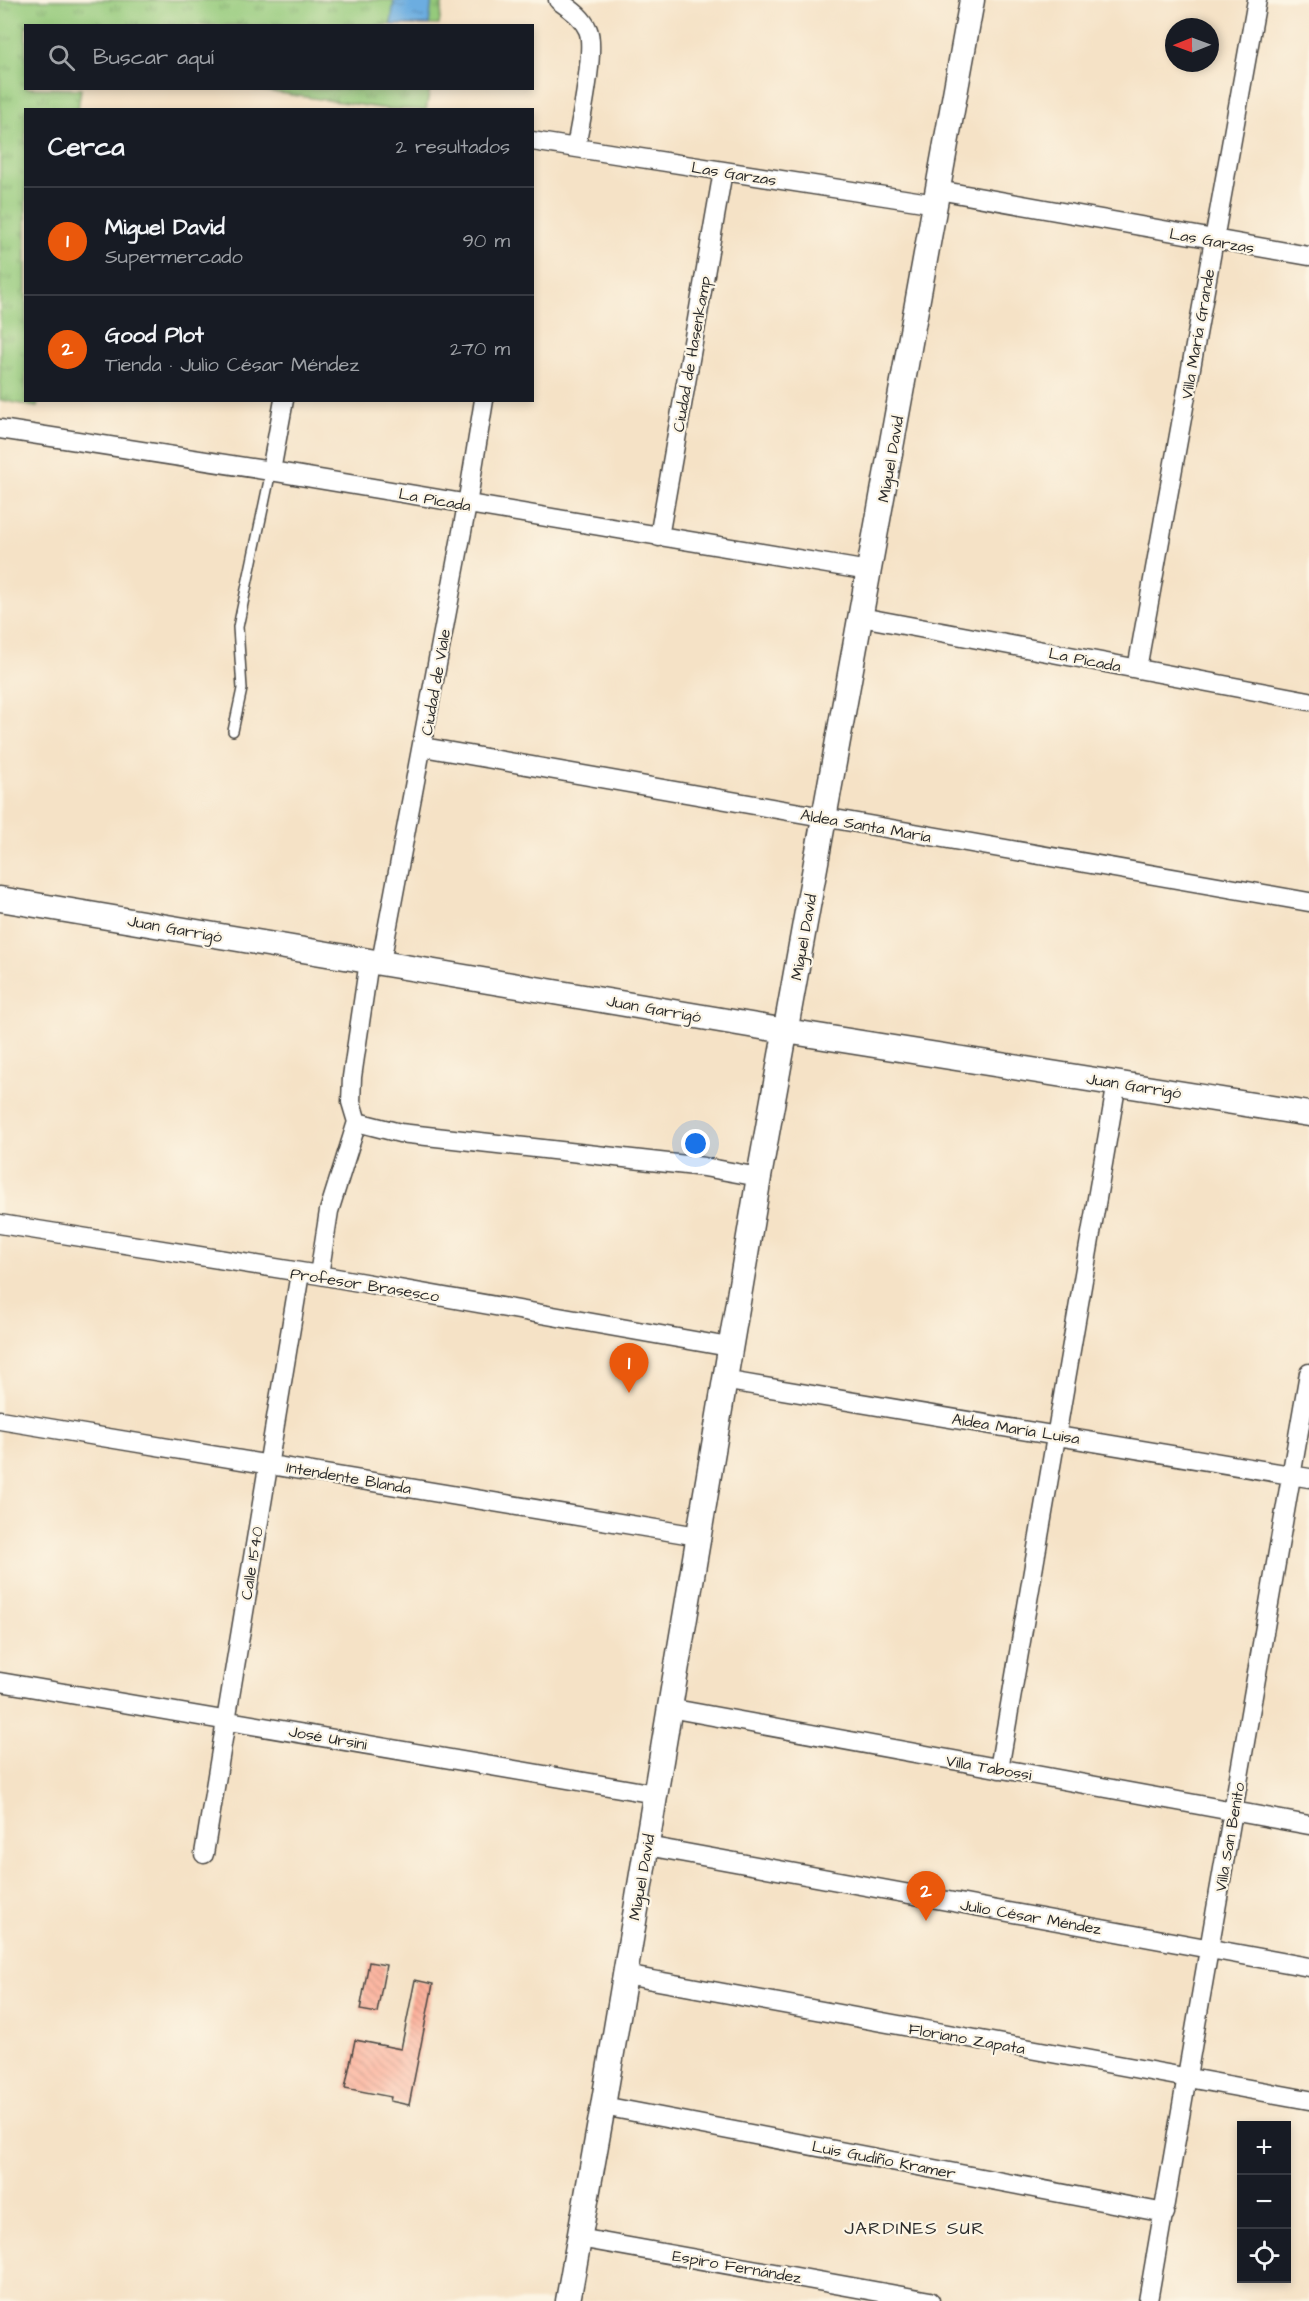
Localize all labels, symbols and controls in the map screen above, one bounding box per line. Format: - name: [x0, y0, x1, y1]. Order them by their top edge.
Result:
- north arrow: [1165, 18, 1219, 72]
- search box: [24, 24, 534, 90]
- icon: search: [45, 41, 78, 74]
- text: Buscar aquí: [93, 42, 214, 73]
- text: Cerca: [48, 129, 125, 165]
- text: 2 resultados: [396, 133, 510, 161]
- street label: Las Garzas: [690, 156, 778, 192]
- text: Miguel David: [105, 212, 225, 243]
- street label: Las Garzas: [1168, 223, 1256, 259]
- text: 1: [66, 227, 69, 255]
- text: 90 m: [462, 227, 510, 255]
- text: Supermercado: [105, 243, 243, 271]
- street label: Villa María Grande: [1176, 267, 1220, 401]
- street label: Ciudad de Hasenkamp: [667, 274, 717, 434]
- text: Good Plot: [105, 320, 204, 351]
- text: 2: [62, 335, 73, 363]
- text: 270 m: [450, 335, 510, 363]
- text: Tienda · Julio César Méndez: [105, 351, 359, 379]
- street label: Miguel David: [873, 414, 910, 504]
- street label: La Picada: [397, 483, 473, 517]
- street label: Ciudad de Viale: [416, 627, 456, 737]
- street label: La Picada: [1047, 642, 1123, 678]
- street label: Aldea Santa María: [799, 804, 933, 848]
- street label: Miguel David: [786, 892, 823, 982]
- street label: Juan Garrigó: [126, 910, 224, 949]
- street label: Juan Garrigó: [605, 990, 703, 1029]
- street label: Juan Garrigó: [1085, 1068, 1183, 1105]
- your location: [681, 1129, 710, 1158]
- street label: Profesor Brasesco: [289, 1262, 441, 1308]
- pin: 1: [610, 1344, 648, 1393]
- street label: Aldea María Luisa: [950, 1408, 1081, 1450]
- street label: Intendente Blanda: [285, 1456, 413, 1500]
- street label: Calle 1540: [235, 1525, 269, 1601]
- street label: José Ursini: [287, 1720, 369, 1756]
- street label: Villa Tabossi: [944, 1750, 1034, 1786]
- street label: Villa San Benito: [1210, 1781, 1250, 1894]
- street label: Miguel David: [624, 1832, 661, 1922]
- pin: 2: [906, 1872, 946, 1921]
- street label: Julio César Méndez: [959, 1894, 1103, 1940]
- street label: Floriano Zapata: [907, 2018, 1027, 2060]
- map controls: [1237, 2121, 1291, 2283]
- button: +: [1237, 2121, 1291, 2175]
- street label: Luis Gudiño Kramer: [810, 2135, 958, 2185]
- button: −: [1237, 2175, 1291, 2229]
- district label: JARDINES SUR: [844, 2216, 986, 2241]
- button: locate: [1237, 2229, 1291, 2283]
- street label: Espiro Fernández: [671, 2245, 803, 2289]

